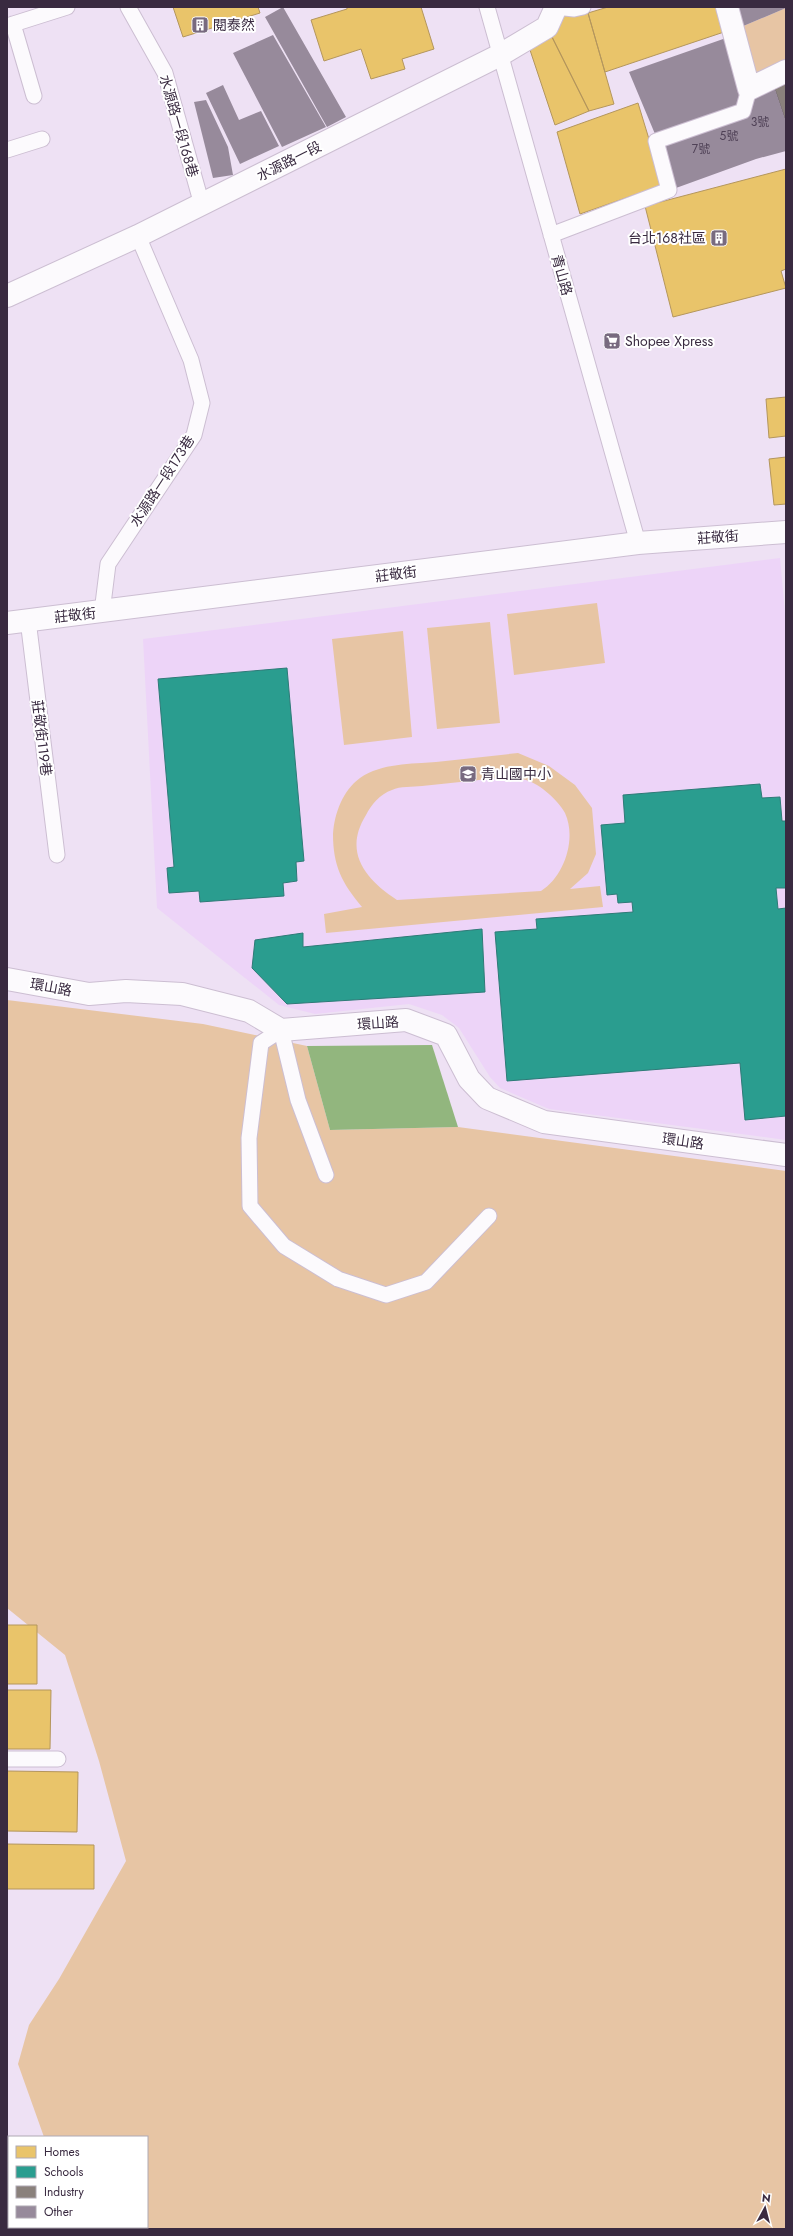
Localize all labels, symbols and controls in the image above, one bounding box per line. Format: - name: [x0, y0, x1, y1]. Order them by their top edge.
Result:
- building icon: 閱泰然: [190, 15, 210, 35]
- place label: 閱泰然: [213, 15, 255, 35]
- street label: 水源路一段168巷: [155, 72, 203, 180]
- house number: 3號: [751, 113, 769, 131]
- house number: 5號: [720, 127, 738, 145]
- street label: 水源路一段: [253, 136, 325, 186]
- house number: 7號: [692, 140, 710, 158]
- place label: 台北168社區: [628, 228, 706, 248]
- building icon: 台北168社區: [709, 228, 729, 248]
- street label: 青山路: [547, 252, 577, 298]
- supermarket icon: Shopee Xpress: [602, 331, 622, 351]
- place label: Shopee Xpress: [625, 331, 713, 351]
- street label: 水源路一段173巷: [125, 431, 199, 531]
- street label: 莊敬街: [696, 526, 740, 548]
- street label: 莊敬街: [374, 562, 418, 586]
- street label: 莊敬街: [53, 603, 97, 627]
- street label: 莊敬街119巷: [27, 699, 57, 777]
- school or university icon: 青山國中小: [458, 764, 478, 784]
- place label: 青山國中小: [481, 764, 551, 784]
- street label: 環山路: [29, 974, 73, 1000]
- street label: 環山路: [356, 1012, 400, 1034]
- street label: 環山路: [661, 1128, 705, 1154]
- legend: [8, 2136, 148, 2228]
- text: Homes: [44, 2143, 80, 2161]
- text: Schools: [44, 2163, 83, 2181]
- text: Industry: [44, 2183, 85, 2201]
- north arrow: [745, 2188, 785, 2228]
- text: N: [761, 2190, 772, 2207]
- text: Other: [44, 2203, 74, 2221]

